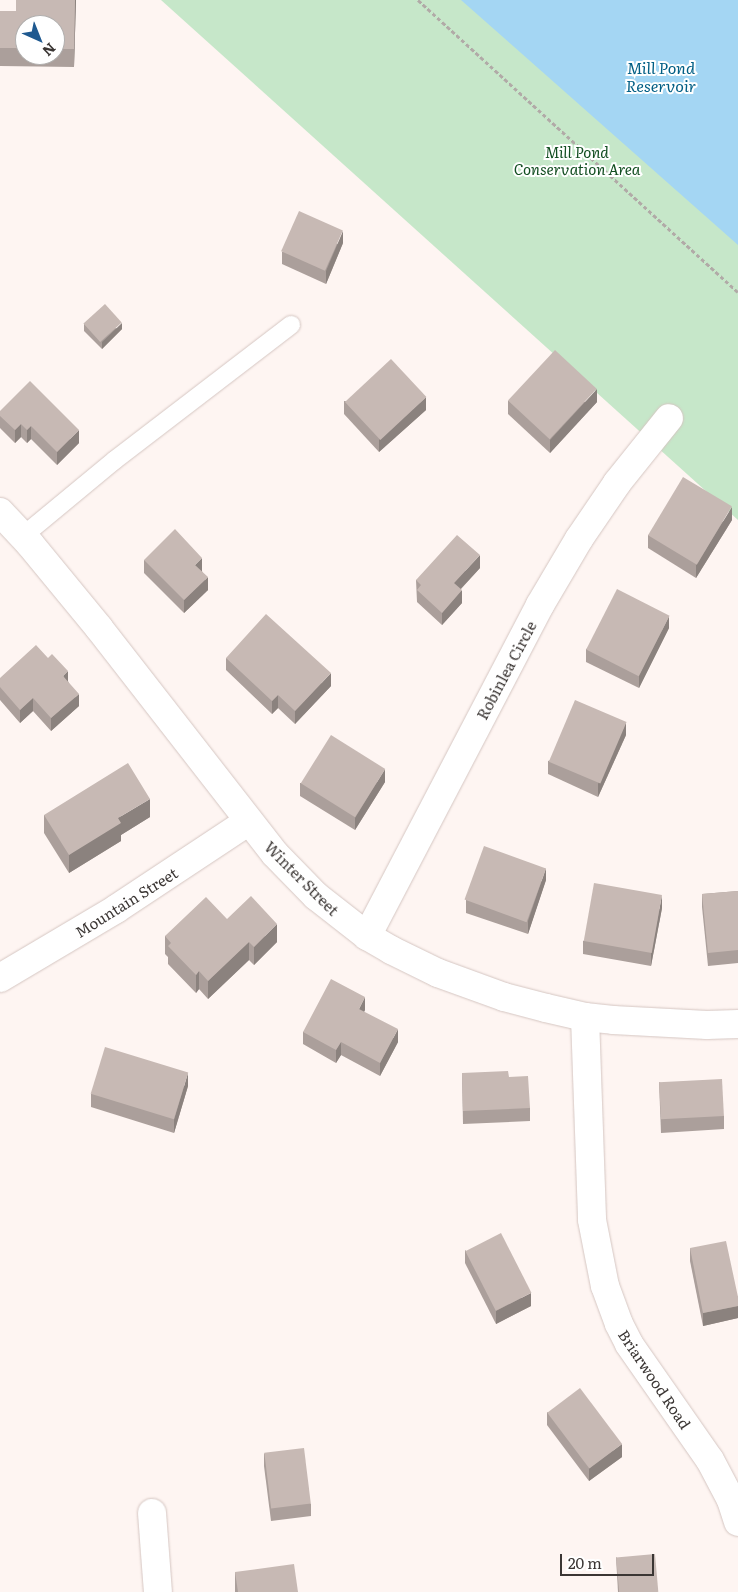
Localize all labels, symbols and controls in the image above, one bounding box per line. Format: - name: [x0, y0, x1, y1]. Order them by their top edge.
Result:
- north arrow: [15, 15, 65, 65]
- text: N: [39, 39, 61, 61]
- water label: Mill Pond Reservoir: [626, 57, 696, 95]
- park label: Mill Pond Conservation Area: [514, 142, 640, 177]
- street label: Robinlea Circle: [472, 618, 540, 722]
- street label: Winter Street: [261, 837, 343, 919]
- street label: Mountain Street: [71, 863, 181, 941]
- street label: Briarwood Road: [615, 1326, 695, 1432]
- scale bar: [563, 1544, 657, 1576]
- text: 20 m: [568, 1551, 602, 1574]

